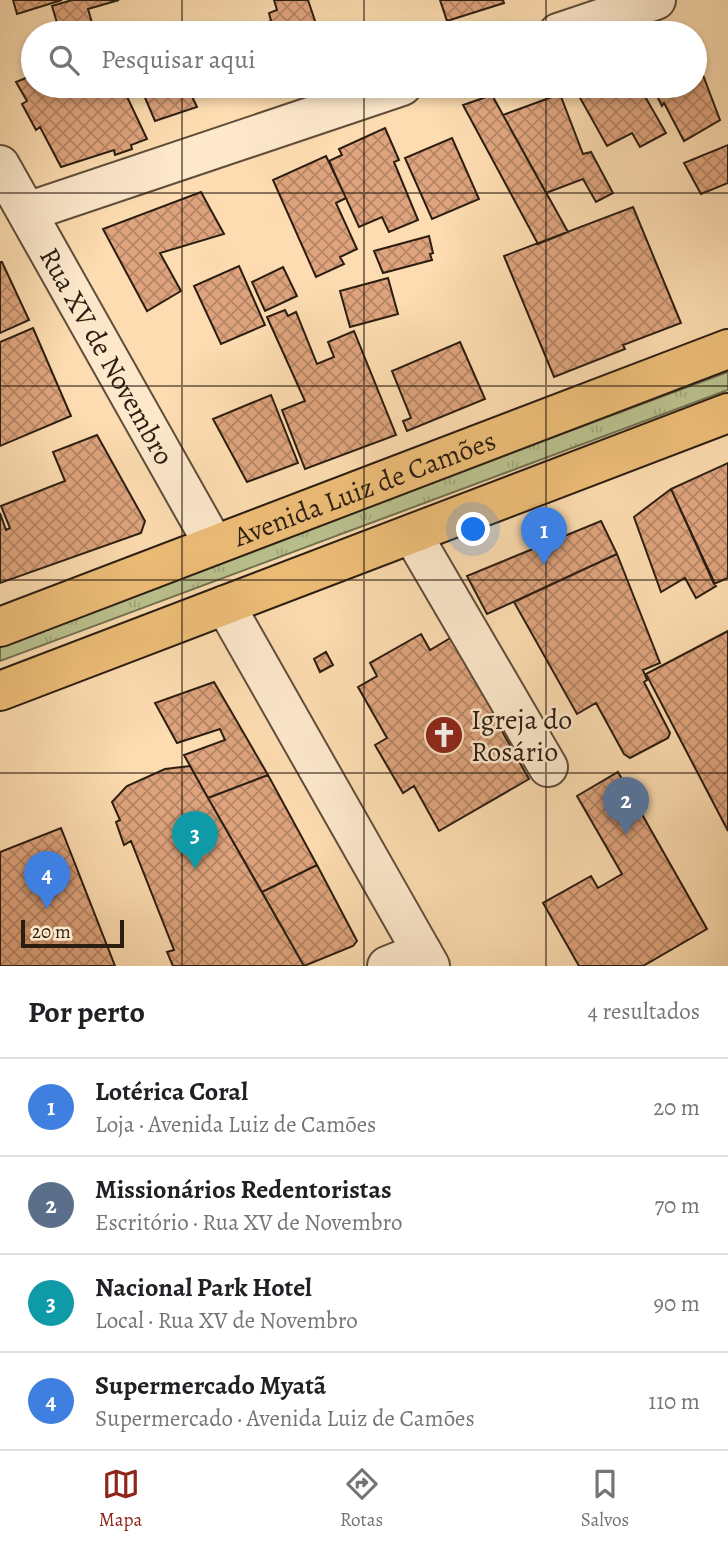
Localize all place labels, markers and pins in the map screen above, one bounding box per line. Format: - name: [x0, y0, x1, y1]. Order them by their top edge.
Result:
- pin: 1: [521, 507, 567, 565]
- place label: Igreja do Rosário: [471, 701, 572, 771]
- church icon: Igreja do Rosário: [423, 714, 465, 756]
- pin: 2: [603, 777, 649, 835]
- pin: 3: [172, 811, 218, 869]
- pin: 4: [24, 851, 70, 909]

